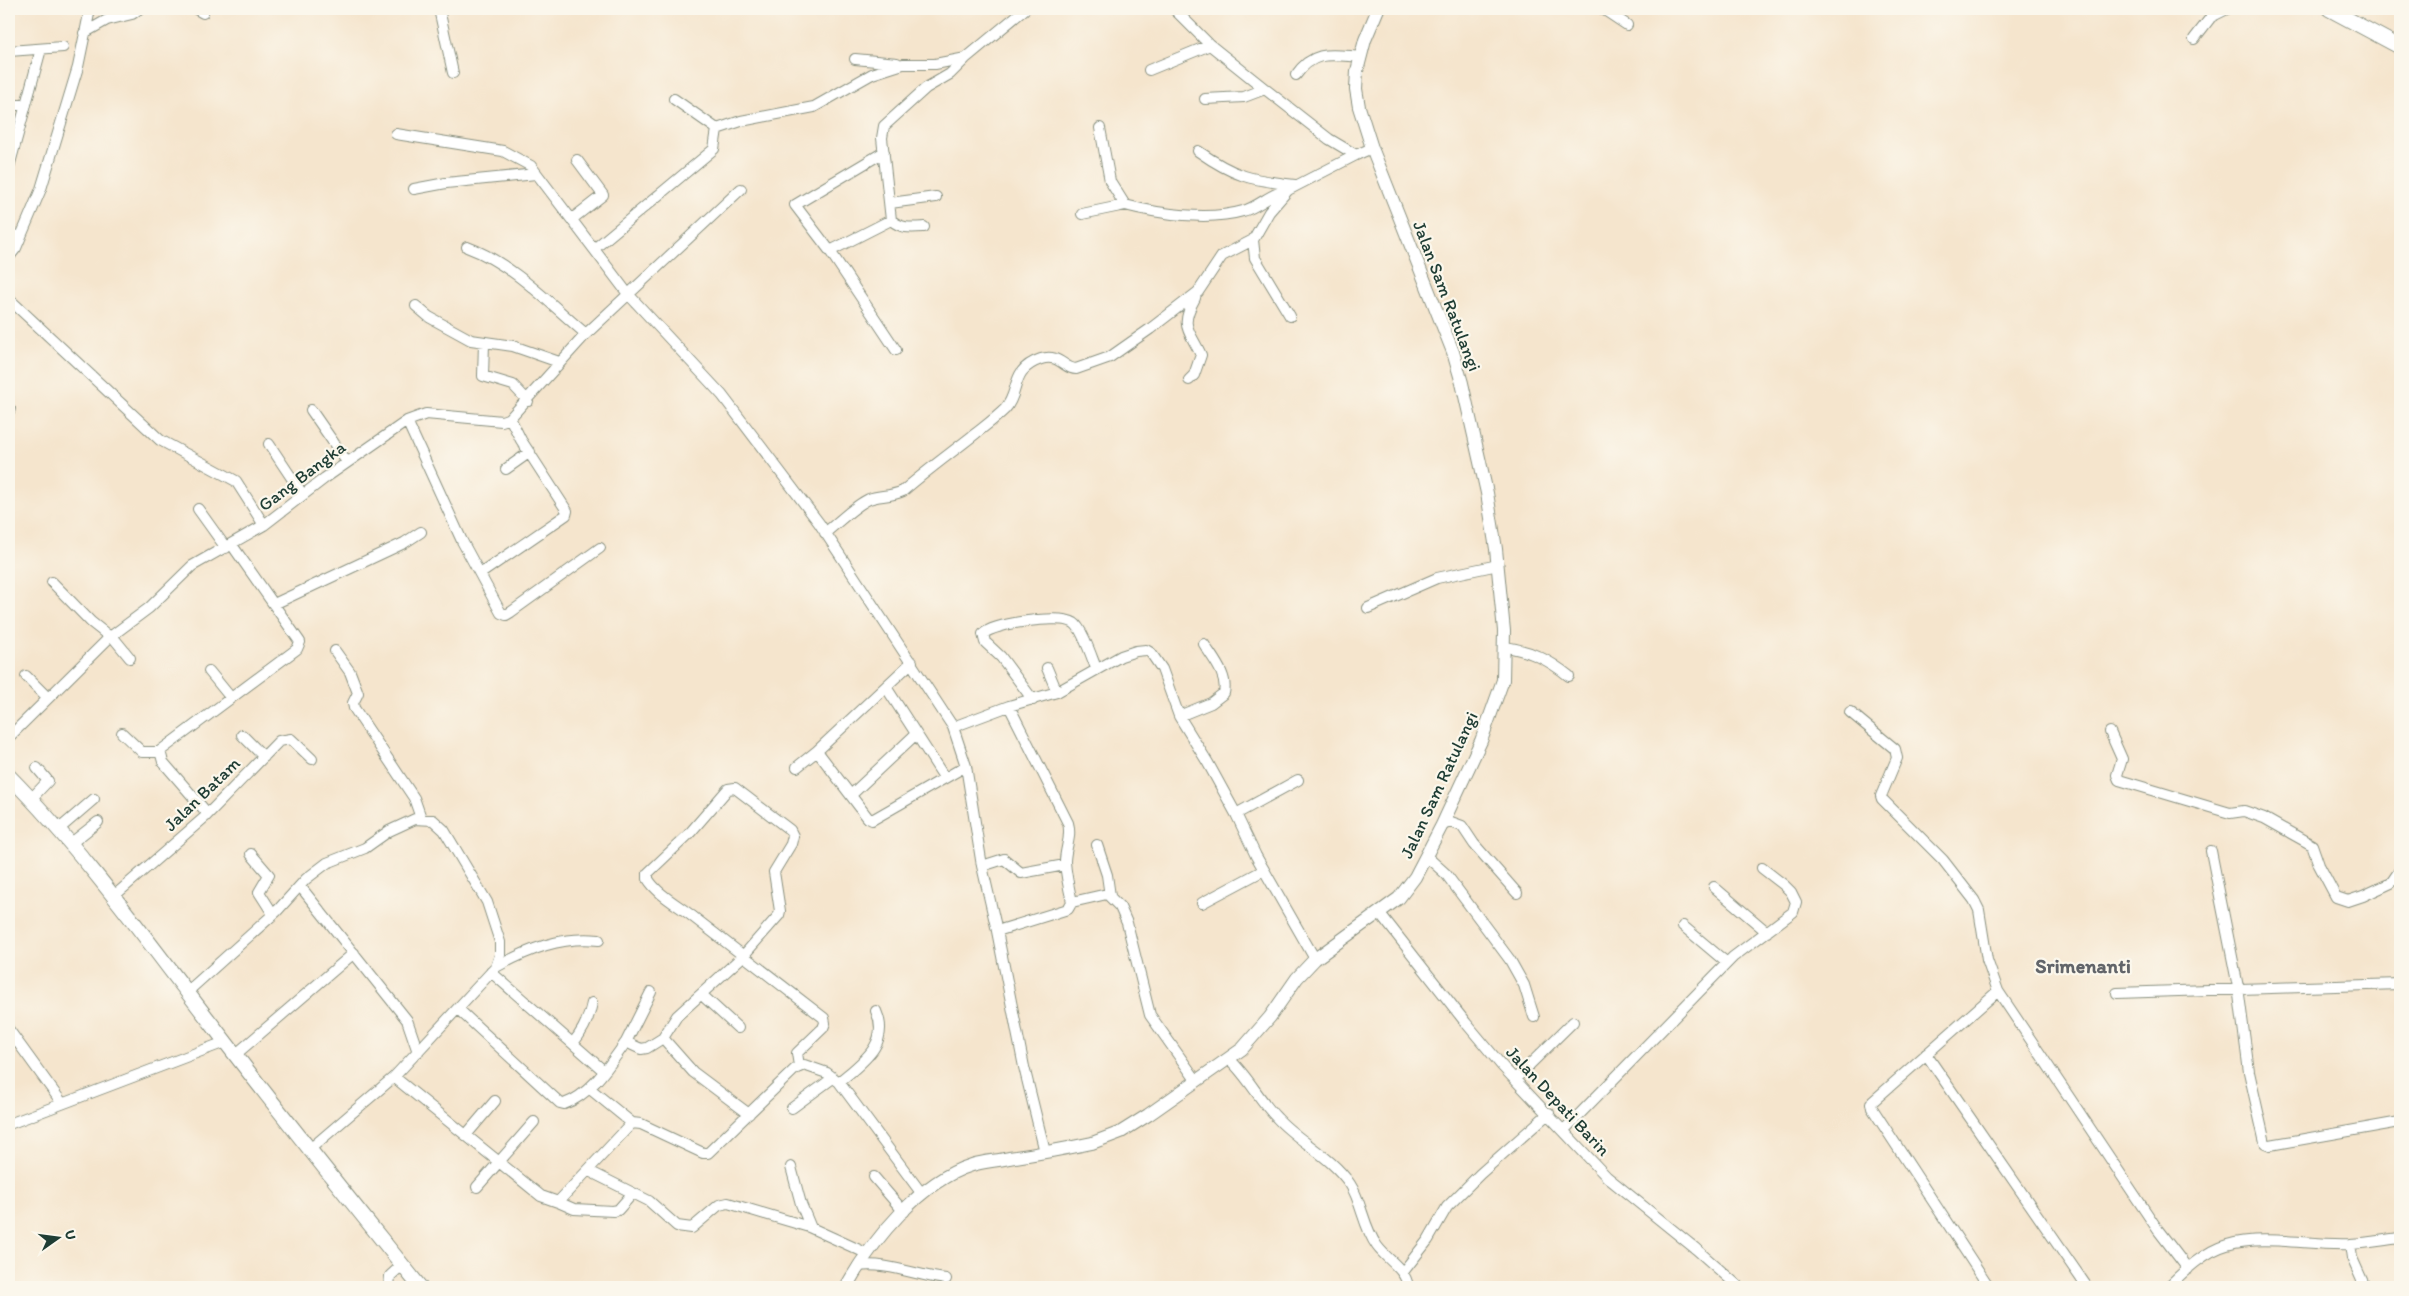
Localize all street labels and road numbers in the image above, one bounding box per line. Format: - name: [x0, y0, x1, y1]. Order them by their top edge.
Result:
- street label: Jalan Sam Ratulangi: [1408, 218, 1486, 374]
- street label: Gang Bangka: [254, 436, 350, 516]
- street label: Jalan Sam Ratulangi: [1395, 708, 1483, 862]
- street label: Jalan Batam: [159, 752, 245, 836]
- street label: Jalan Depati Barin: [1501, 1041, 1615, 1161]

